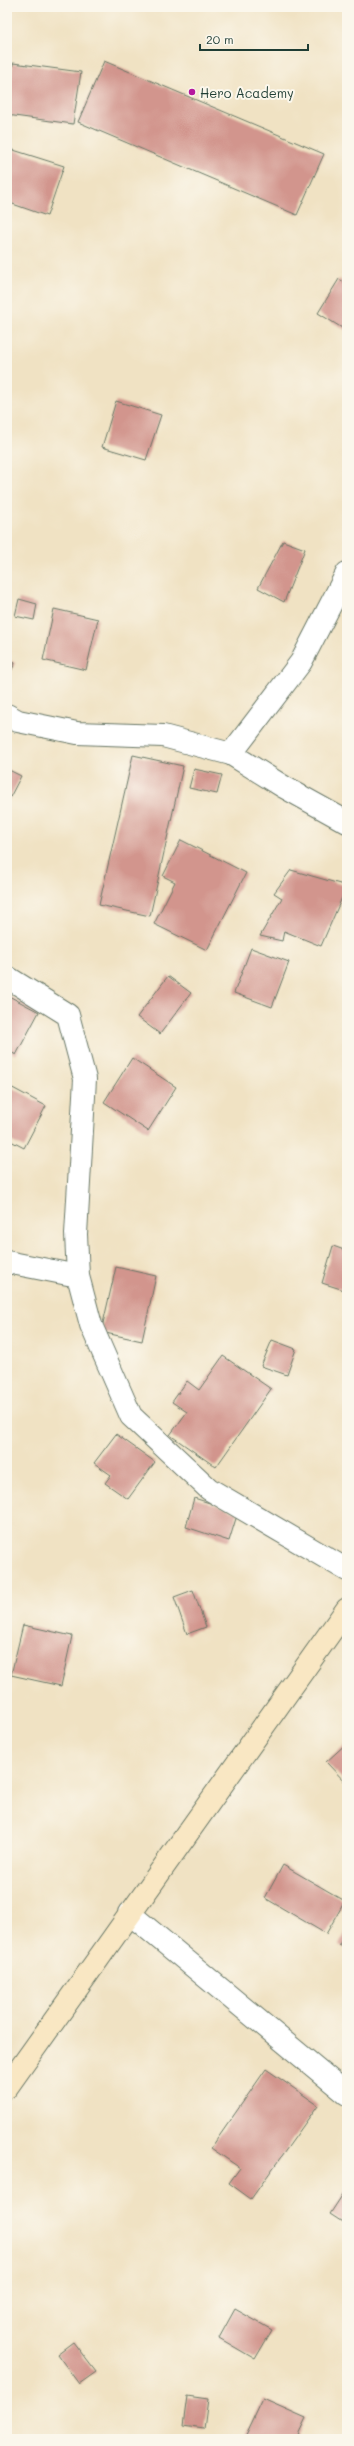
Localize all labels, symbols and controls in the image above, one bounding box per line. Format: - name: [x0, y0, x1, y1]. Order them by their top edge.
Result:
- scale bar: [200, 26, 308, 52]
- text: 20 m: [206, 31, 234, 47]
- place label: Hero Academy: [200, 84, 294, 101]
- marker: Hero Academy: [187, 87, 197, 97]

